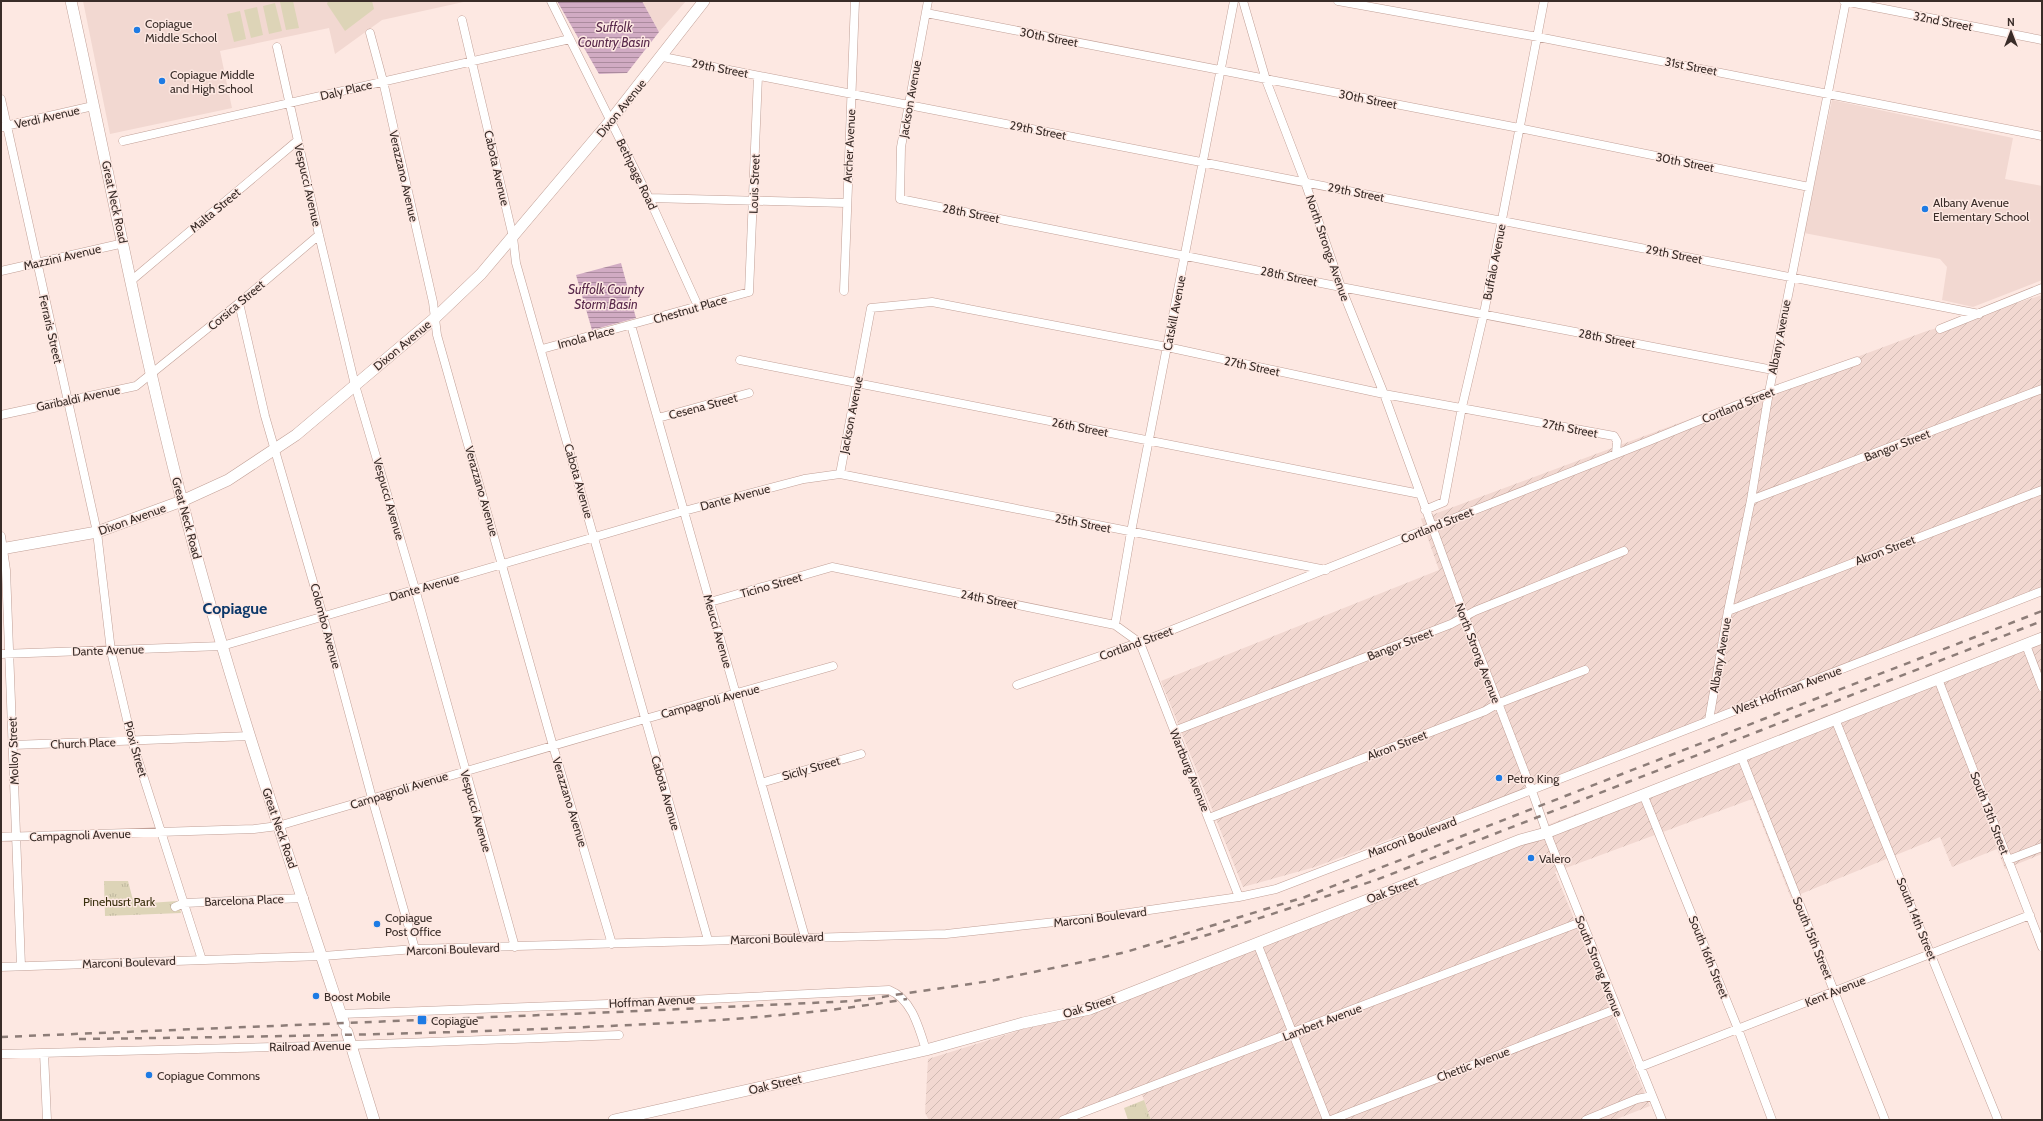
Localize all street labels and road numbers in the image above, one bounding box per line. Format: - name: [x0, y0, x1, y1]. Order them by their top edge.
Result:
- street label: 32nd Street: [1912, 8, 1974, 34]
- street label: 30th Street: [1019, 24, 1079, 50]
- street label: 31st Street: [1664, 54, 1718, 78]
- street label: 29th Street: [690, 55, 750, 81]
- street label: Jackson Avenue: [896, 59, 924, 140]
- street label: Dixon Avenue: [593, 76, 649, 140]
- street label: Daly Place: [319, 77, 373, 103]
- street label: 30th Street: [1338, 86, 1398, 112]
- street label: Verdi Avenue: [13, 102, 81, 132]
- street label: Archer Avenue: [840, 109, 858, 183]
- street label: 29th Street: [1008, 117, 1068, 143]
- street label: Verazzano Avenue: [386, 129, 422, 223]
- street label: Cabota Avenue: [481, 129, 513, 207]
- street label: Bethpage Road: [613, 136, 661, 212]
- street label: Vespucci Avenue: [291, 142, 325, 228]
- street label: 30th Street: [1655, 149, 1715, 175]
- street label: Louis Street: [745, 154, 763, 214]
- street label: Great Neck Road: [99, 159, 131, 245]
- street label: 29th Street: [1326, 179, 1386, 205]
- street label: Malta Street: [187, 184, 243, 236]
- street label: North Strongs Avenue: [1303, 193, 1353, 303]
- street label: 28th Street: [941, 200, 1001, 226]
- street label: Buffalo Avenue: [1479, 223, 1509, 301]
- street label: Mazzini Avenue: [22, 241, 102, 273]
- street label: 29th Street: [1644, 241, 1704, 267]
- street label: 28th Street: [1259, 263, 1319, 289]
- street label: Catskill Avenue: [1159, 274, 1189, 352]
- street label: Corsica Street: [204, 277, 268, 333]
- street label: Chestnut Place: [652, 291, 728, 327]
- street label: Ferraris Street: [36, 293, 66, 365]
- street label: Albany Avenue: [1764, 298, 1794, 376]
- street label: Dixon Avenue: [370, 317, 434, 373]
- street label: Imola Place: [556, 322, 616, 352]
- street label: 28th Street: [1577, 325, 1637, 351]
- street label: 27th Street: [1223, 353, 1281, 379]
- street label: Jackson Avenue: [836, 375, 866, 456]
- street label: Garibaldi Avenue: [35, 382, 121, 414]
- street label: Cortland Street: [1699, 384, 1777, 426]
- street label: Cesena Street: [667, 390, 739, 422]
- street label: 26th Street: [1050, 414, 1110, 440]
- street label: 27th Street: [1541, 415, 1599, 441]
- street label: Bangor Street: [1862, 426, 1932, 464]
- street label: Cabota Avenue: [561, 442, 597, 520]
- street label: Verazzano Avenue: [462, 444, 502, 538]
- street label: Vespucci Avenue: [370, 456, 408, 542]
- street label: Great Neck Road: [169, 475, 205, 561]
- street label: Dante Avenue: [698, 480, 772, 514]
- street label: Dixon Avenue: [96, 500, 168, 538]
- street label: Cortland Street: [1398, 504, 1476, 546]
- street label: 25th Street: [1054, 510, 1112, 536]
- street label: Akron Street: [1853, 532, 1917, 568]
- street label: Ticino Street: [738, 569, 804, 601]
- street label: Dante Avenue: [387, 570, 461, 604]
- street label: Colombo Avenue: [307, 582, 345, 670]
- street label: 24th Street: [959, 586, 1019, 612]
- street label: Meucci Avenue: [700, 592, 736, 670]
- street label: North Strong Avenue: [1452, 601, 1504, 705]
- street label: Albany Avenue: [1706, 616, 1734, 694]
- street label: Cortland Street: [1097, 623, 1175, 663]
- street label: Bangor Street: [1365, 625, 1435, 663]
- street label: Dante Avenue: [72, 641, 144, 659]
- street label: West Hoffman Avenue: [1731, 662, 1843, 718]
- street label: Campagnoli Avenue: [659, 681, 761, 721]
- street label: Molloy Street: [4, 717, 22, 785]
- street label: Pioxi Street: [121, 719, 151, 779]
- street label: Wartburg Avenue: [1167, 726, 1213, 814]
- street label: Akron Street: [1365, 727, 1429, 763]
- street label: Church Place: [50, 734, 116, 752]
- street label: Sicily Street: [780, 753, 842, 783]
- street label: Cabota Avenue: [648, 754, 684, 832]
- street label: Verazzano Avenue: [549, 755, 591, 849]
- street label: Campagnoli Avenue: [348, 768, 450, 812]
- street label: Vespucci Avenue: [457, 768, 495, 854]
- street label: South 13th Street: [1967, 769, 2013, 857]
- street label: Great Neck Road: [259, 786, 301, 870]
- street label: Marconi Boulevard: [1366, 813, 1458, 861]
- street label: Campagnoli Avenue: [29, 826, 131, 844]
- street label: Oak Street: [1364, 873, 1420, 907]
- street label: South 14th Street: [1894, 875, 1940, 963]
- street label: Barcelona Place: [204, 891, 284, 909]
- street label: South 15th Street: [1790, 895, 1836, 981]
- street label: Marconi Boulevard: [1053, 904, 1147, 930]
- street label: South Strong Avenue: [1572, 913, 1626, 1019]
- street label: South 16th Street: [1686, 913, 1732, 1001]
- street label: Marconi Boulevard: [730, 929, 824, 947]
- street label: Marconi Boulevard: [406, 940, 500, 958]
- street label: Marconi Boulevard: [82, 953, 176, 971]
- street label: Kent Avenue: [1803, 972, 1867, 1010]
- street label: Hoffman Avenue: [608, 991, 696, 1011]
- street label: Oak Street: [1061, 991, 1117, 1021]
- street label: Lambert Avenue: [1280, 1000, 1364, 1044]
- street label: Railroad Avenue: [269, 1038, 351, 1054]
- street label: Chettic Avenue: [1434, 1043, 1512, 1085]
- street label: Oak Street: [747, 1071, 803, 1097]

